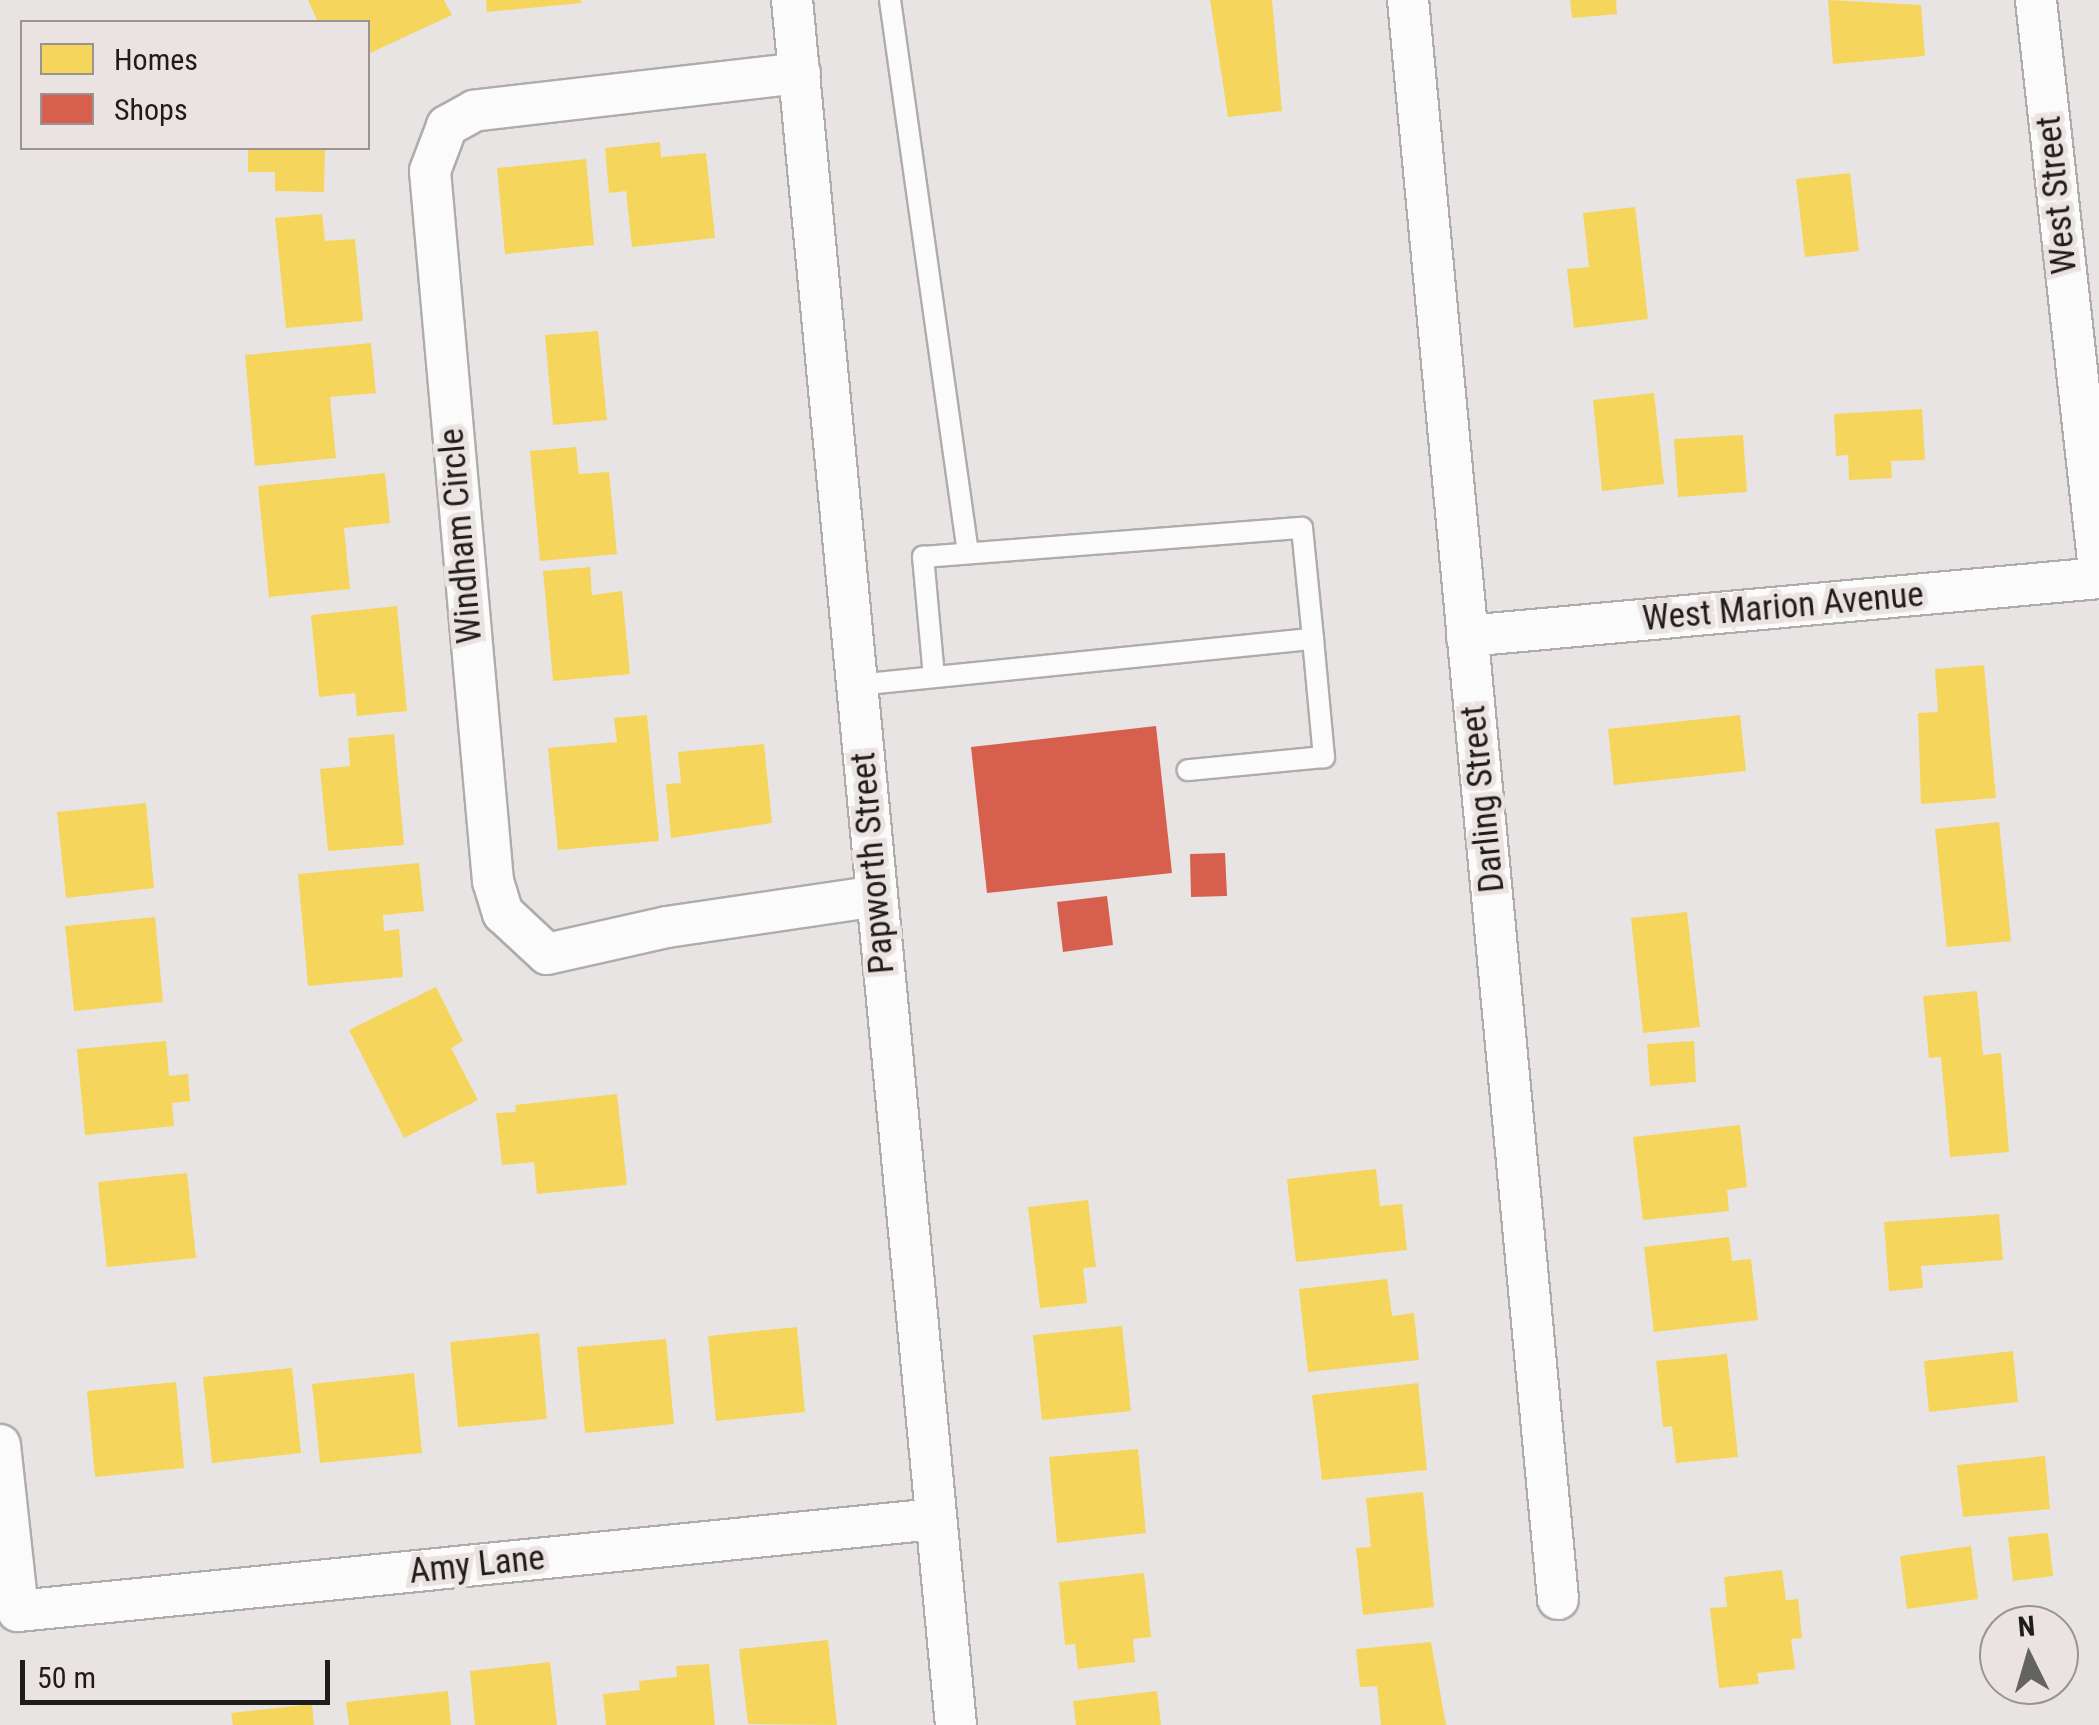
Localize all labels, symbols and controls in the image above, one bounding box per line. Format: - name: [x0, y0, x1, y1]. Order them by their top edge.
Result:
- legend: [20, 20, 370, 150]
- text: Homes: [114, 42, 198, 77]
- text: Shops: [114, 92, 188, 127]
- street label: West Street: [2028, 114, 2086, 276]
- street label: Windham Circle: [431, 427, 491, 645]
- street label: West Marion Avenue: [1641, 574, 1925, 640]
- street label: Darling Street: [1452, 703, 1514, 895]
- street label: Papworth Street: [842, 750, 904, 976]
- street label: Amy Lane: [407, 1537, 547, 1593]
- north arrow: [1979, 1605, 2079, 1705]
- text: N: [2017, 1609, 2036, 1644]
- scale bar: [25, 1640, 335, 1702]
- text: 50 m: [37, 1660, 96, 1695]

